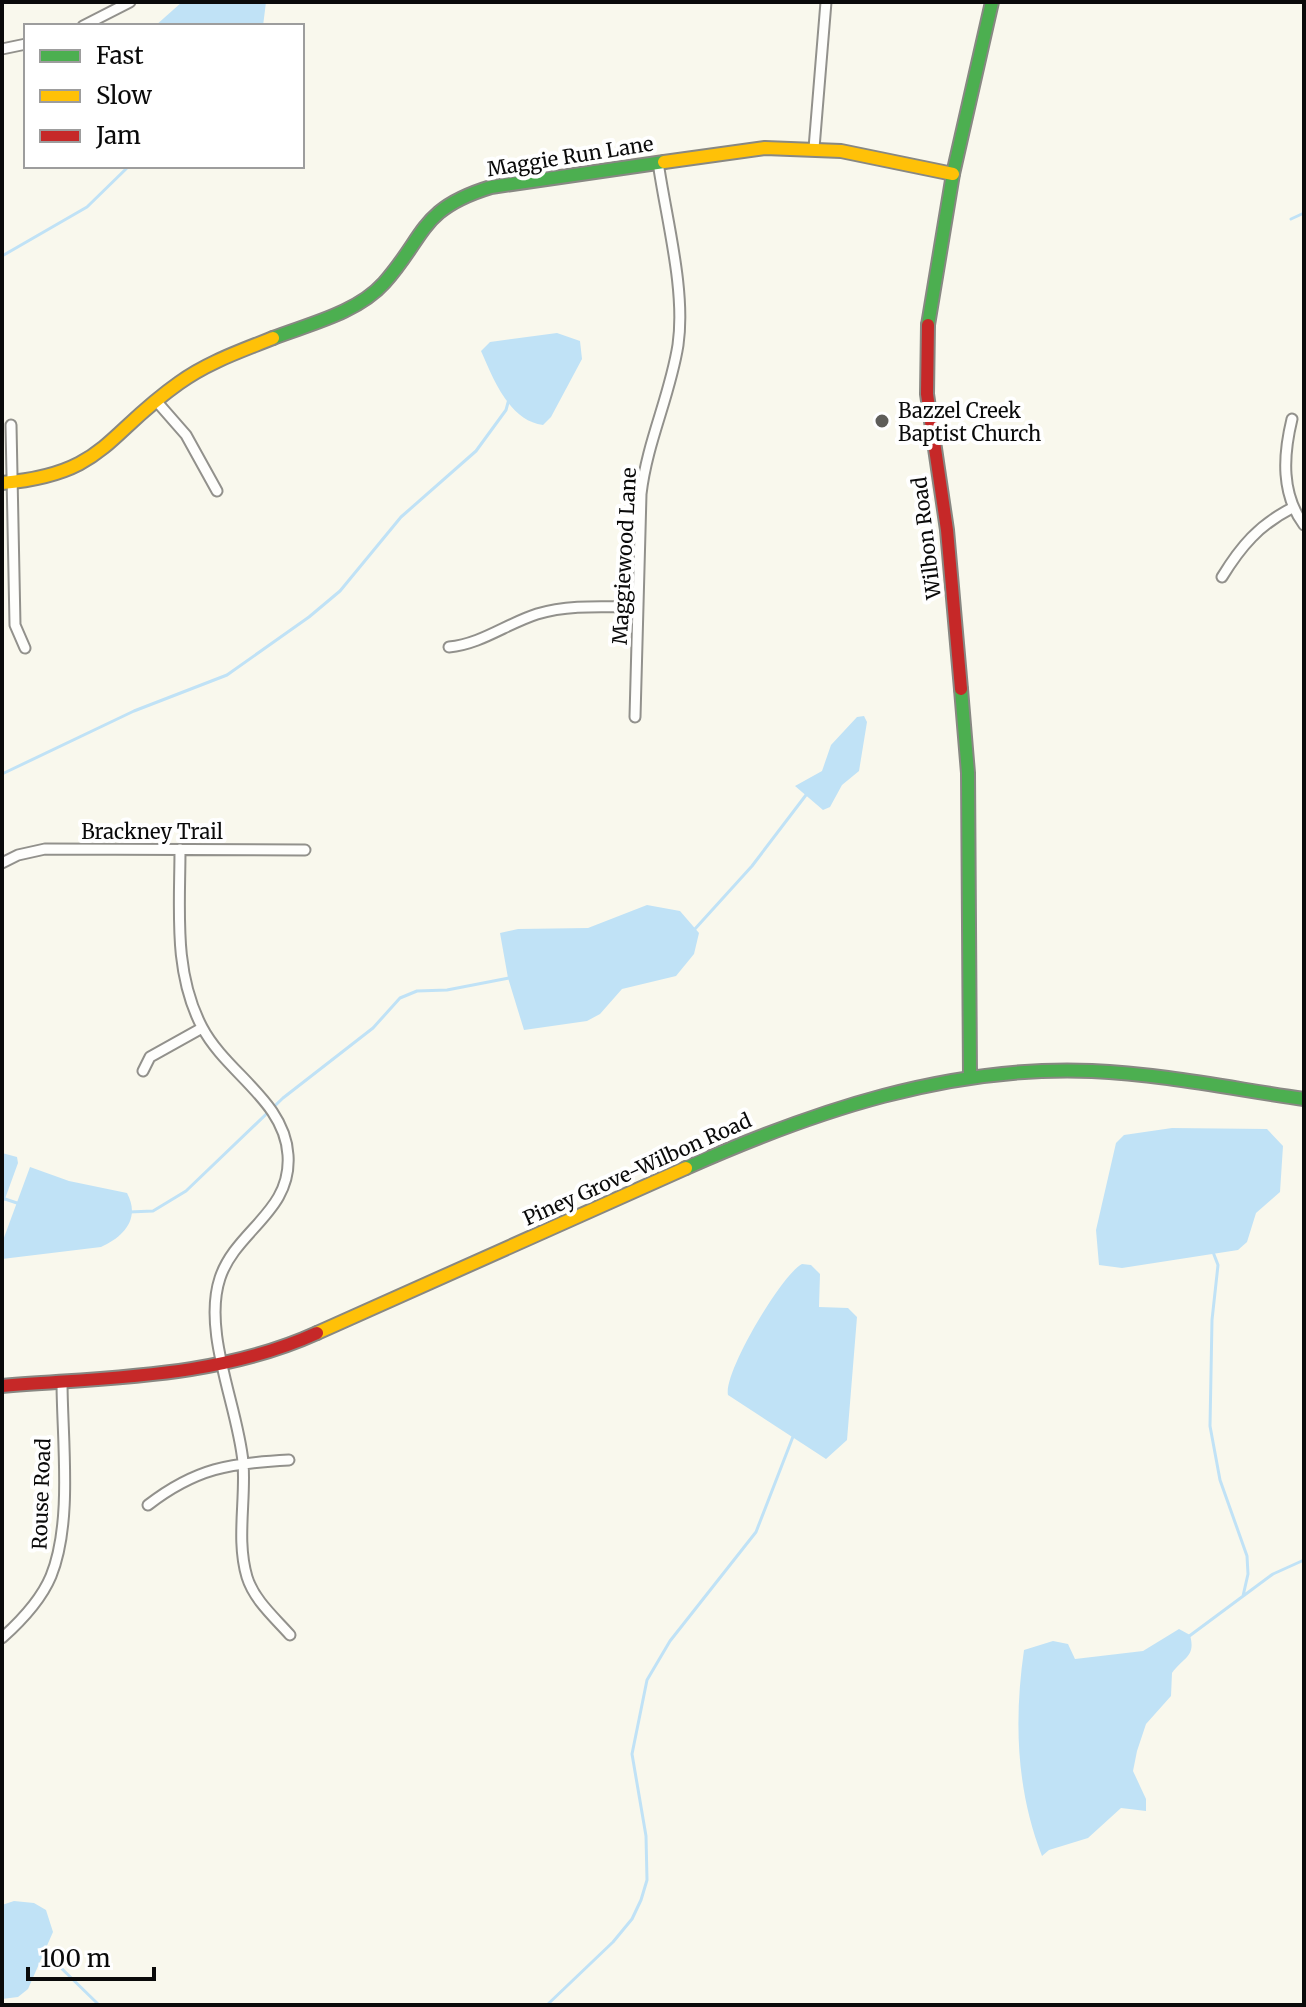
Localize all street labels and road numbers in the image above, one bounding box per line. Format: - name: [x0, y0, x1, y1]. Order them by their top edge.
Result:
- street label: Maggie Run Lane: [485, 131, 655, 181]
- street label: Maggiewood Lane: [607, 467, 641, 645]
- street label: Wilbon Road: [906, 475, 946, 602]
- street label: Brackney Trail: [81, 819, 223, 844]
- street label: Piney Grove-Wilbon Road: [519, 1107, 755, 1231]
- street label: Rouse Road: [27, 1438, 55, 1550]

